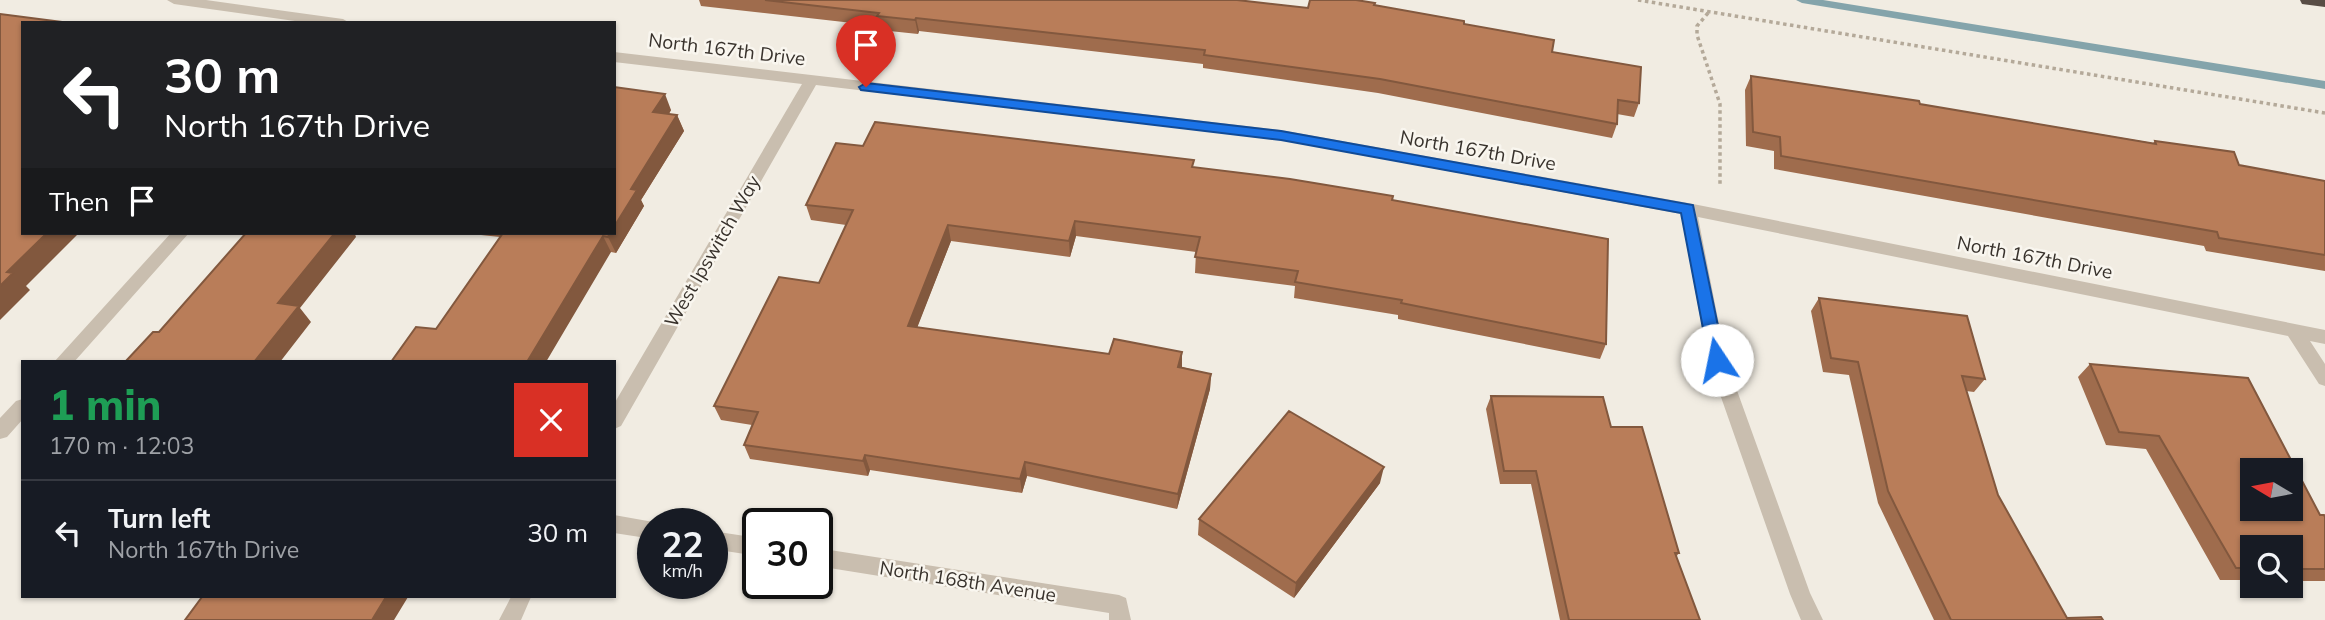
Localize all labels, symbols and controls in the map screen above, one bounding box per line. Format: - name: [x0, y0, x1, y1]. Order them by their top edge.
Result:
- pin: [836, 15, 896, 87]
- icon: arrive: [847, 26, 885, 64]
- street label: North 167th Drive: [647, 27, 807, 71]
- text: 30 m: [164, 44, 280, 105]
- icon: left: [49, 49, 140, 140]
- text: North 167th Drive: [164, 105, 430, 145]
- street label: North 167th Drive: [1398, 124, 1558, 176]
- street label: West Ipswitch Way: [659, 171, 765, 331]
- icon: arrive: [123, 182, 161, 220]
- text: Then: [49, 185, 109, 218]
- street label: North 167th Drive: [1955, 230, 2115, 284]
- position arrow: [1680, 323, 1754, 397]
- text: 1 min: [49, 378, 162, 431]
- button: close: [514, 383, 588, 457]
- text: 170 m · 12:03: [49, 431, 194, 460]
- north arrow: [2240, 458, 2303, 522]
- map controls: [2240, 458, 2303, 598]
- text: Turn left: [108, 502, 210, 535]
- speed limit sign: 30: [742, 508, 833, 599]
- icon: left: [49, 514, 87, 552]
- text: 30 m: [527, 516, 588, 549]
- text: 22: [661, 522, 704, 566]
- text: North 167th Drive: [108, 535, 299, 564]
- button: search: [2240, 535, 2303, 598]
- street label: North 168th Avenue: [878, 555, 1058, 607]
- text: km/h: [662, 559, 703, 582]

